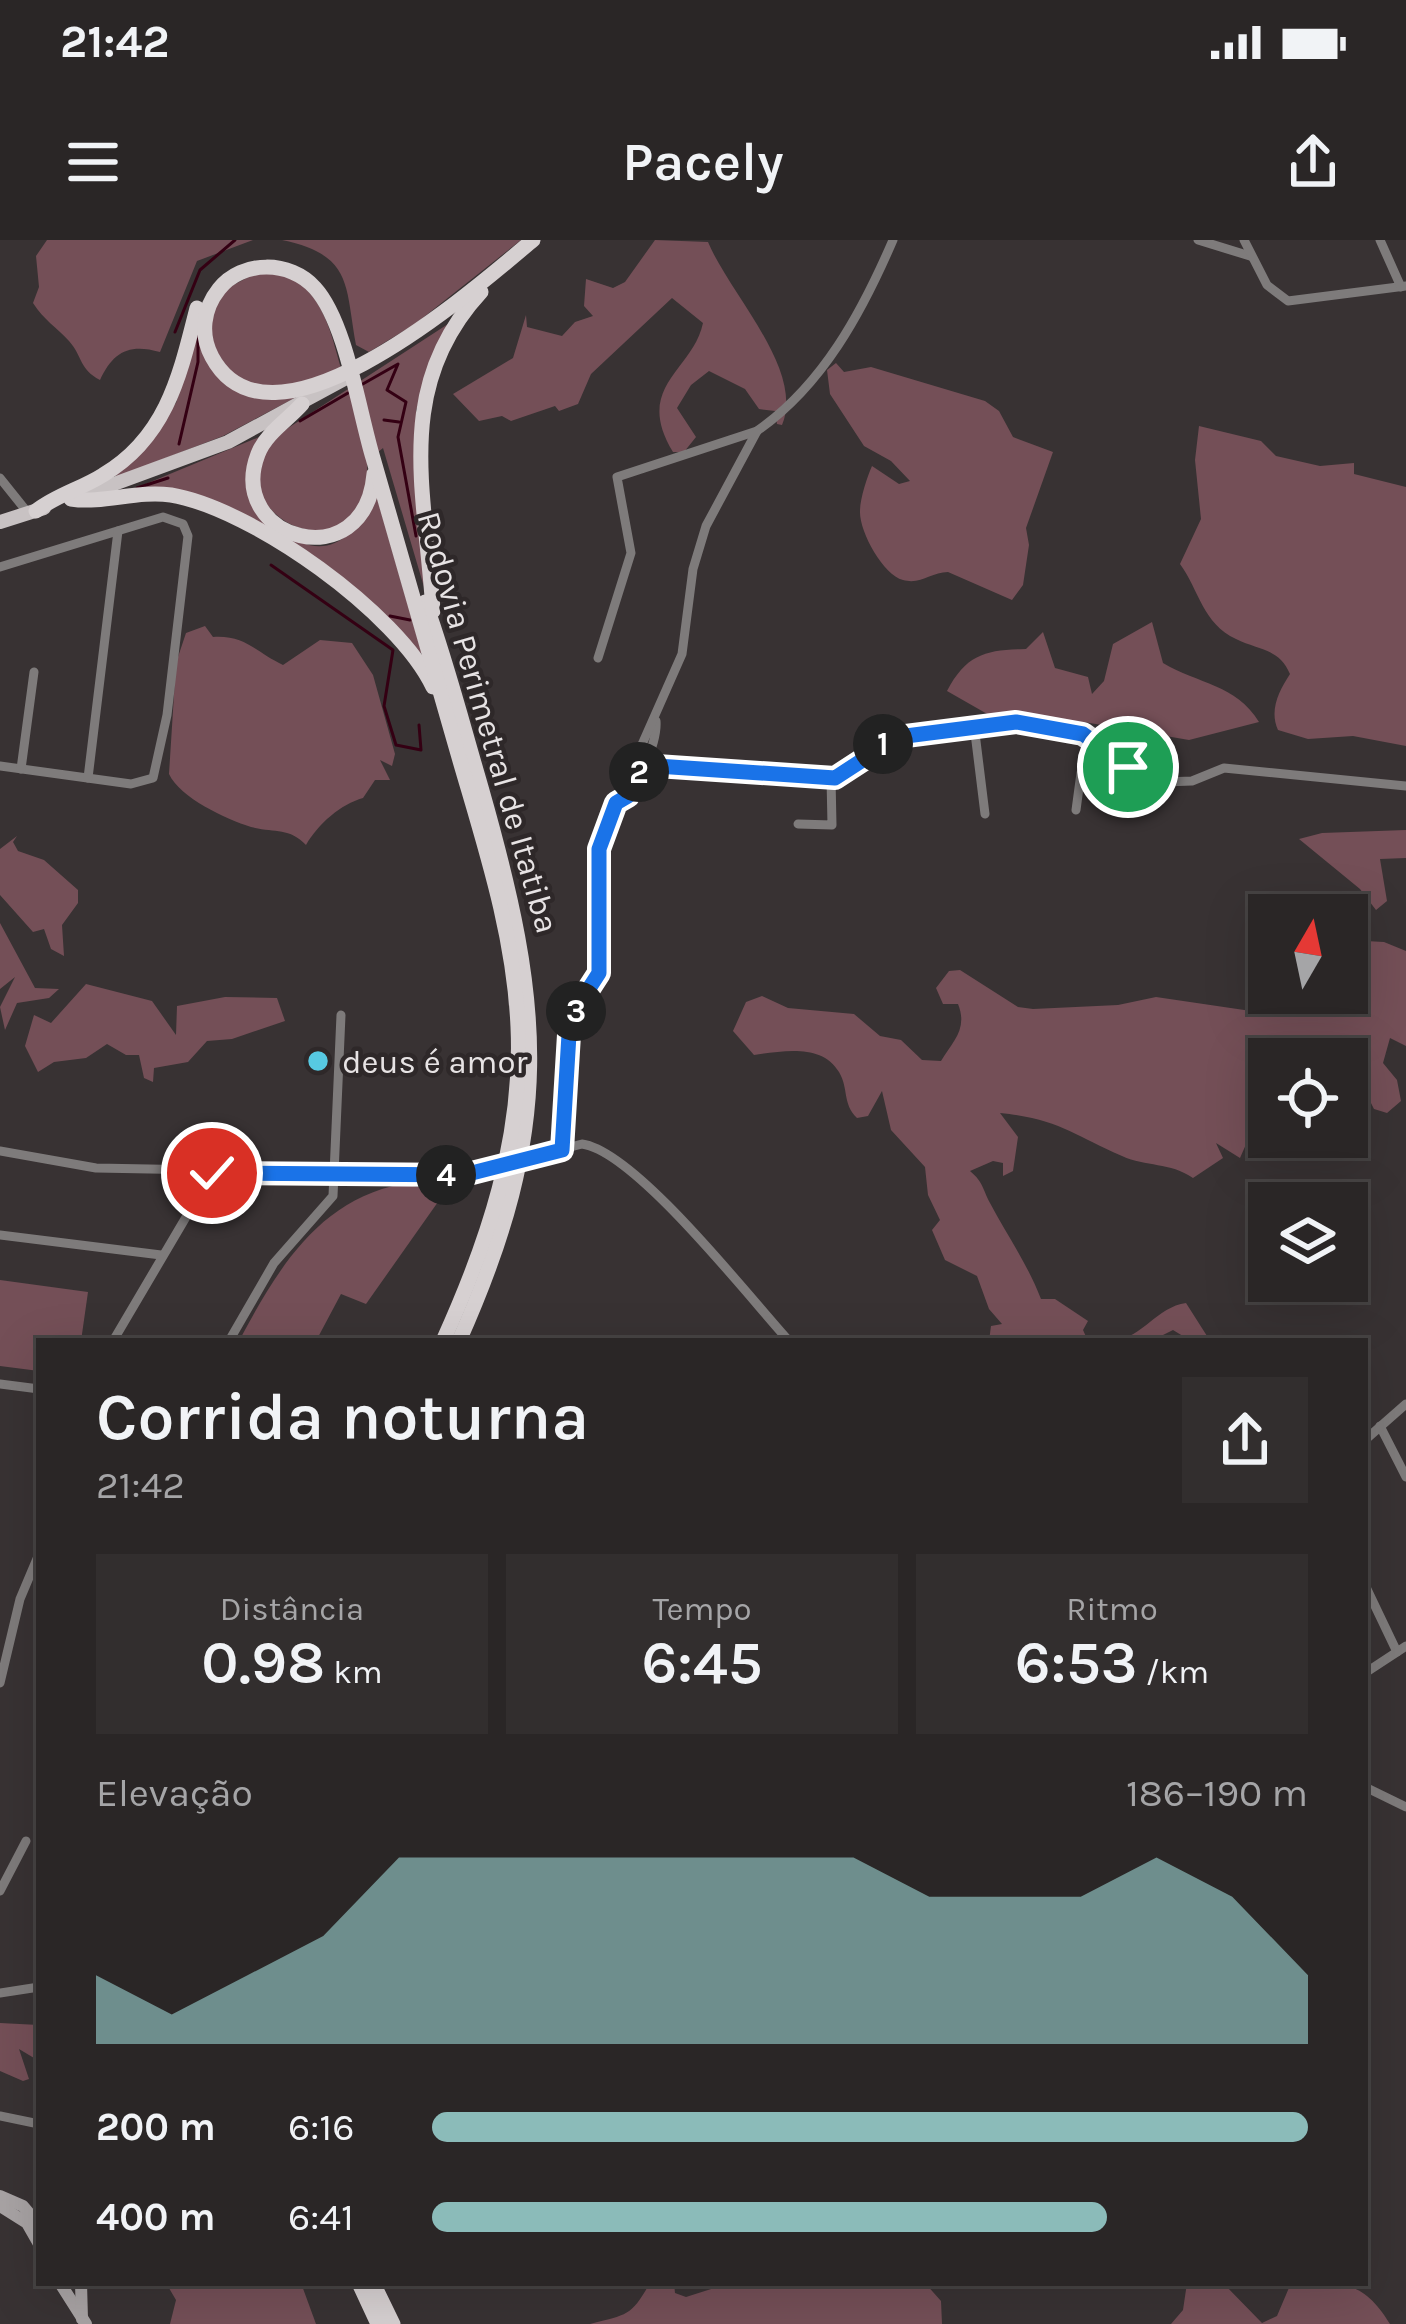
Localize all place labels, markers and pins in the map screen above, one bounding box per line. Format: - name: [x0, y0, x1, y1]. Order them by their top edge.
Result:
- pin: 1: [853, 714, 913, 774]
- pin: [1077, 716, 1179, 818]
- pin: 2: [609, 742, 669, 802]
- pin: 3: [546, 981, 606, 1041]
- place label: deus é amor: [342, 1043, 528, 1081]
- marker: deus é amor: [305, 1048, 331, 1074]
- pin: [161, 1122, 263, 1224]
- pin: 4: [416, 1145, 476, 1205]

